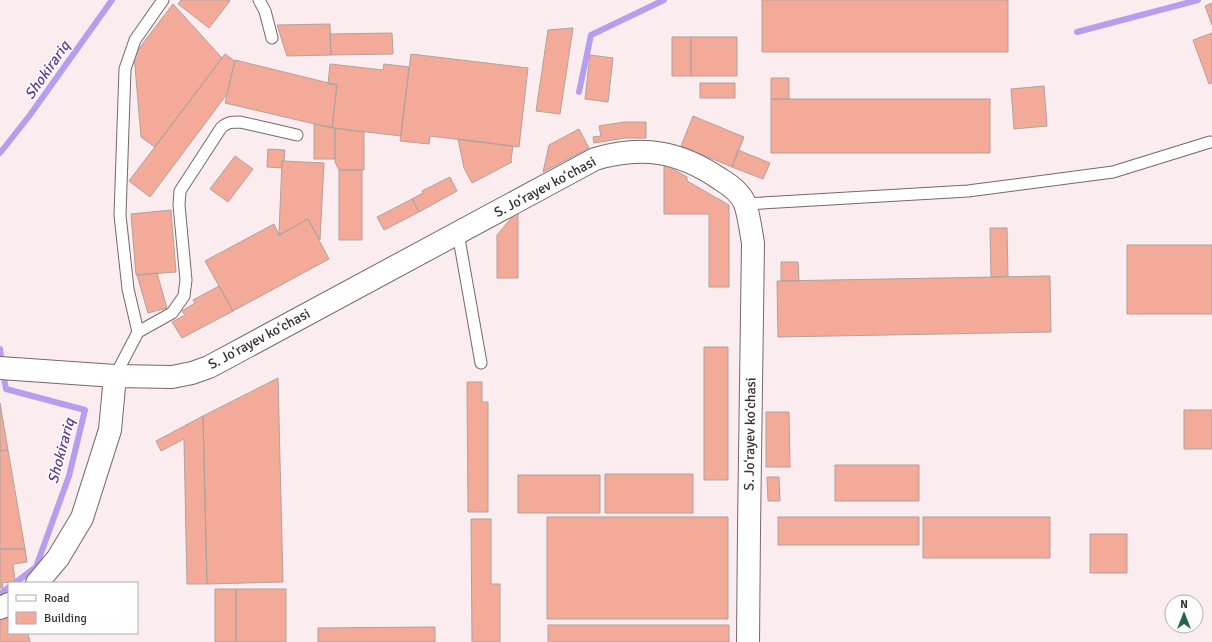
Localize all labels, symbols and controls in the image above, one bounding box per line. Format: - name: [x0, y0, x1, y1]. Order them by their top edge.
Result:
- water label: Shokirariq: [21, 37, 74, 102]
- street label: S. Joʻrayev koʻchasi: [491, 153, 599, 221]
- street label: S. Joʻrayev koʻchasi: [205, 305, 313, 373]
- street label: S. Joʻrayev koʻchasi: [741, 377, 759, 491]
- water label: Shokirariq: [44, 415, 79, 485]
- legend: [8, 582, 138, 634]
- text: Road: [44, 591, 70, 606]
- north arrow: [1164, 594, 1204, 634]
- text: N: [1180, 598, 1188, 611]
- text: Building: [44, 611, 87, 626]

